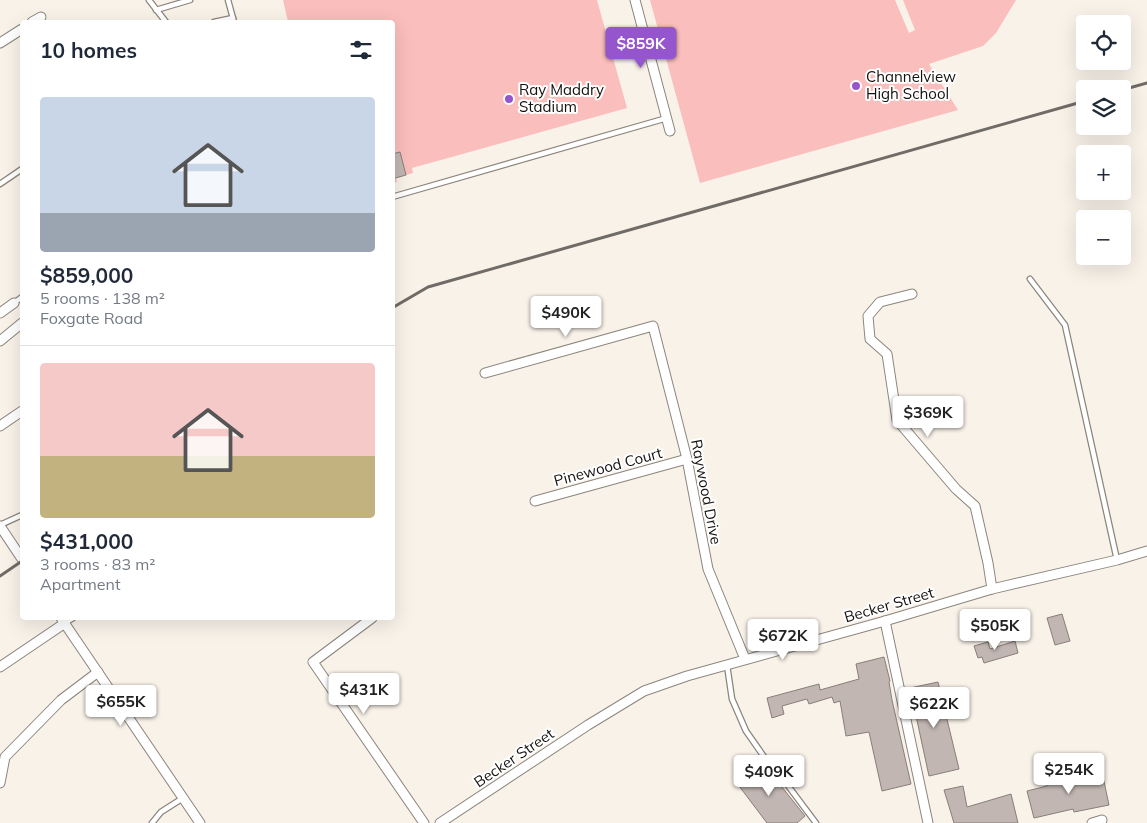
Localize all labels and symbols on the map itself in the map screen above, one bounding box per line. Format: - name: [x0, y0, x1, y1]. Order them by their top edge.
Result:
- pin: $859K: [606, 27, 676, 69]
- place label: Channelview High School: [866, 67, 956, 103]
- place label: Ray Maddry Stadium: [519, 80, 604, 116]
- marker: Channelview High School: [850, 80, 862, 92]
- marker: Ray Maddry Stadium: [503, 93, 515, 105]
- pin: $490K: [531, 296, 601, 338]
- pin: $369K: [893, 396, 963, 438]
- street label: Raywood Drive: [687, 438, 726, 546]
- street label: Pinewood Court: [552, 443, 664, 490]
- street label: Becker Street: [842, 583, 936, 626]
- pin: $505K: [960, 608, 1030, 651]
- pin: $672K: [748, 618, 818, 661]
- pin: $431K: [329, 672, 399, 715]
- pin: $655K: [86, 684, 156, 727]
- pin: $622K: [899, 686, 969, 729]
- street label: Becker Street: [470, 724, 557, 791]
- pin: $254K: [1034, 752, 1104, 795]
- pin: $409K: [734, 754, 804, 797]

